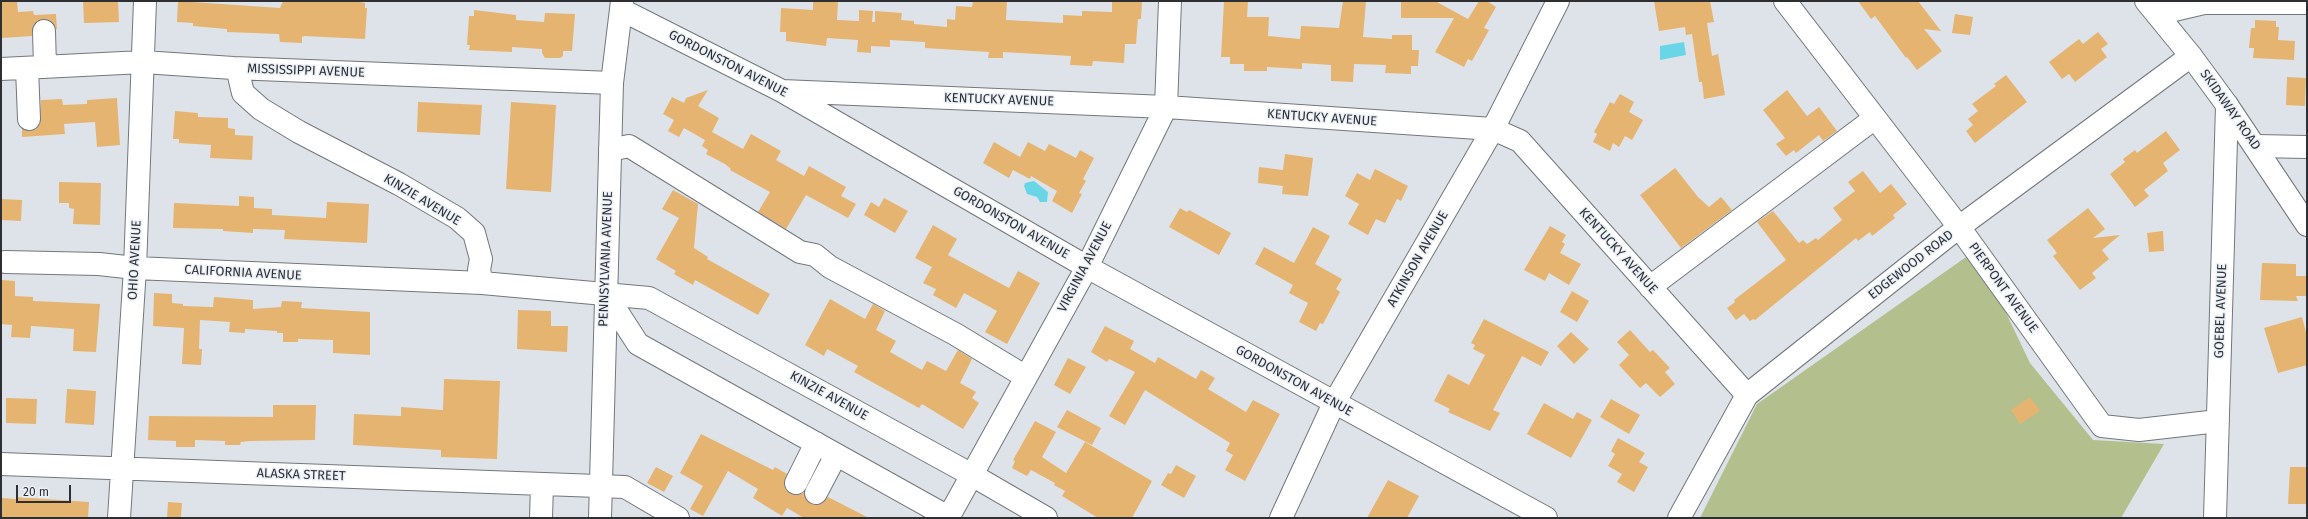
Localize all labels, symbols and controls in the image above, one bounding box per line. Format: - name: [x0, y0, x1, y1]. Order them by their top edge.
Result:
- street label: GORDONSTON AVENUE: [666, 27, 790, 101]
- street label: MISSISSIPPI AVENUE: [247, 61, 365, 81]
- street label: SKIDAWAY ROAD: [2196, 67, 2264, 153]
- street label: KENTUCKY AVENUE: [944, 90, 1054, 110]
- street label: KENTUCKY AVENUE: [1266, 106, 1378, 130]
- street label: KINZIE AVENUE: [381, 171, 463, 229]
- street label: GORDONSTON AVENUE: [950, 183, 1072, 263]
- street label: PENNSYLVANIA AVENUE: [596, 191, 616, 327]
- street label: KENTUCKY AVENUE: [1575, 205, 1661, 297]
- street label: ATKINSON AVENUE: [1384, 208, 1452, 310]
- street label: VIRGINIA AVENUE: [1055, 219, 1115, 315]
- street label: OHIO AVENUE: [125, 220, 145, 300]
- street label: EDGEWOOD ROAD: [1865, 227, 1957, 303]
- street label: PIERPONT AVENUE: [1965, 240, 2041, 336]
- street label: CALIFORNIA AVENUE: [184, 262, 302, 284]
- street label: GOEBEL AVENUE: [2212, 263, 2230, 359]
- street label: GORDONSTON AVENUE: [1233, 342, 1355, 420]
- street label: KINZIE AVENUE: [787, 368, 871, 424]
- street label: ALASKA STREET: [256, 466, 346, 484]
- scale bar: [18, 477, 73, 503]
- text: 20 m: [23, 485, 49, 499]

